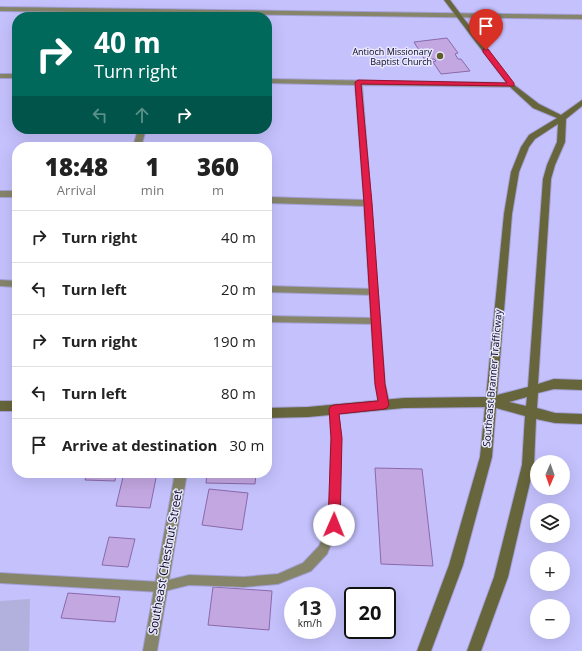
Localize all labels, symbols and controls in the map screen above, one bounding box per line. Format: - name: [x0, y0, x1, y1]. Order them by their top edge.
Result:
- pin: [469, 9, 503, 50]
- icon: arrive: [475, 15, 497, 37]
- text: 40 m: [94, 23, 161, 61]
- icon: right: [28, 28, 80, 80]
- place label: Antioch Missionary Baptist Church: [352, 45, 432, 68]
- marker: Antioch Missionary Baptist Church: [435, 51, 445, 61]
- text: Turn right: [94, 59, 177, 83]
- icon: left: [89, 104, 111, 126]
- icon: ahead: [131, 104, 153, 126]
- icon: right: [173, 104, 195, 126]
- text: 18:48: [45, 150, 108, 183]
- text: 1: [145, 150, 160, 183]
- text: 360: [197, 150, 239, 183]
- text: Arrival: [57, 181, 96, 199]
- text: min: [141, 181, 164, 199]
- text: m: [212, 181, 224, 199]
- icon: right: [28, 226, 50, 248]
- text: Turn right: [62, 227, 137, 247]
- text: 40 m: [221, 227, 256, 247]
- icon: left: [28, 278, 50, 300]
- text: Turn left: [62, 279, 127, 299]
- text: 20 m: [221, 279, 256, 299]
- street label: Southeast Branner Trafficway: [479, 308, 505, 447]
- icon: right: [28, 330, 50, 352]
- text: Turn right: [62, 331, 137, 351]
- text: 190 m: [212, 331, 256, 351]
- icon: left: [28, 382, 50, 404]
- text: Turn left: [62, 383, 127, 403]
- text: 80 m: [221, 383, 256, 403]
- icon: arrive: [28, 434, 50, 456]
- text: Arrive at destination: [62, 435, 217, 455]
- text: 30 m: [229, 435, 264, 455]
- north arrow: [530, 455, 570, 495]
- map controls: [530, 455, 570, 639]
- street label: Southeast Chestnut Street: [144, 488, 186, 636]
- button: layers: [530, 503, 570, 543]
- position arrow: [313, 504, 355, 546]
- button: +: [530, 551, 570, 591]
- speed limit sign: 20: [344, 587, 396, 639]
- text: 13: [299, 594, 321, 621]
- button: −: [530, 599, 570, 639]
- text: km/h: [298, 616, 322, 630]

